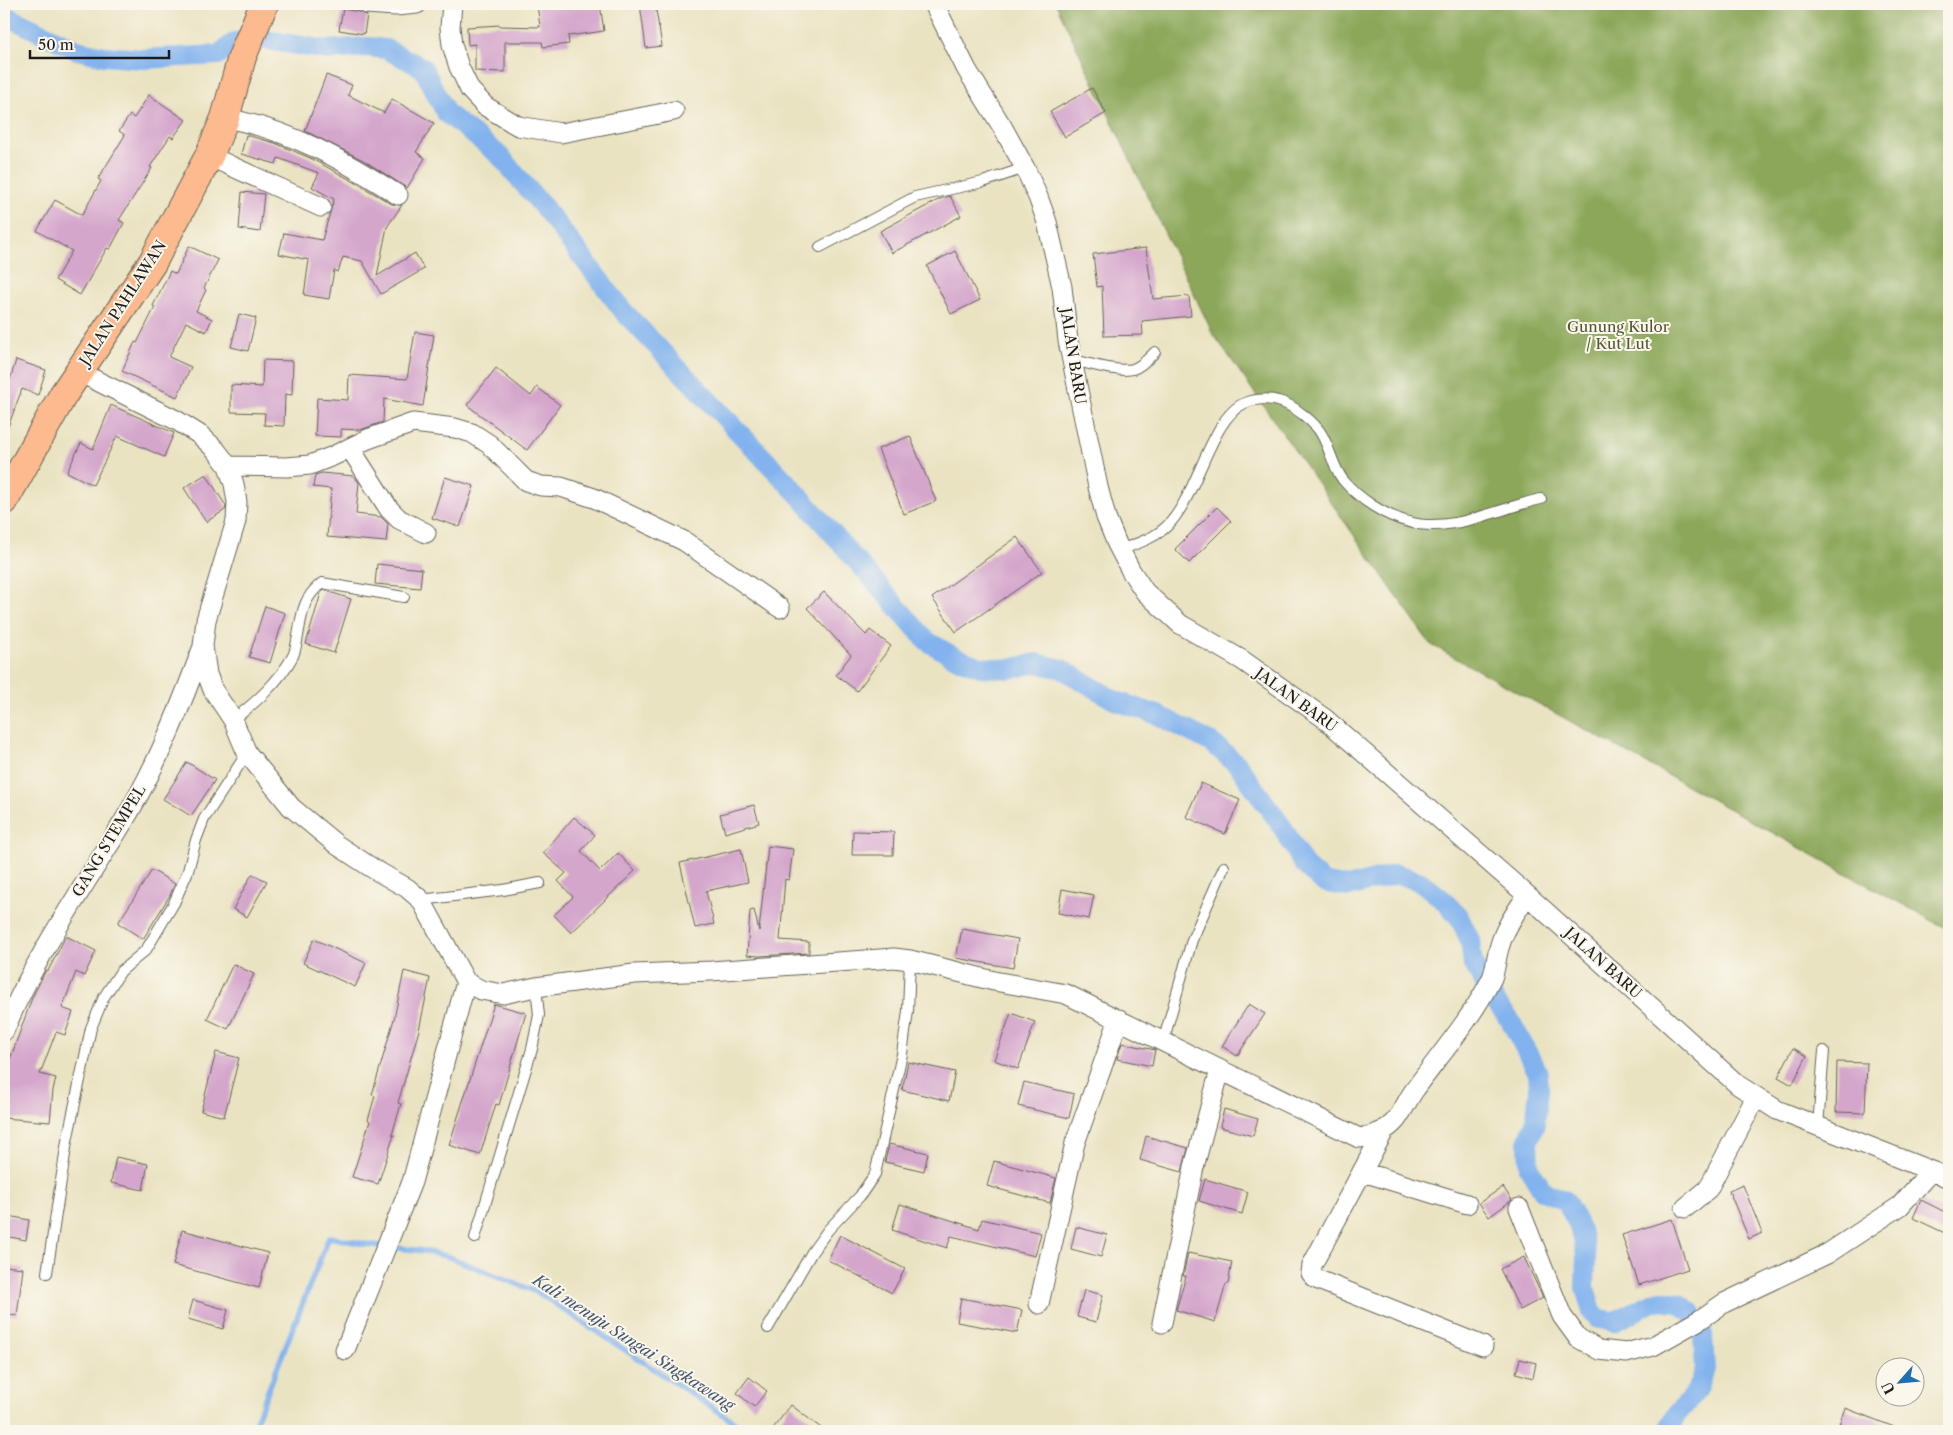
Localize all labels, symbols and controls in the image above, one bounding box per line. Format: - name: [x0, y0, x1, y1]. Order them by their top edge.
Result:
- scale bar: [30, 28, 169, 60]
- text: 50 m: [38, 35, 74, 54]
- street label: JALAN PAHLAWAN: [74, 237, 170, 371]
- street label: JALAN BARU: [1056, 304, 1091, 406]
- park label: Gunung Kulor / Kut Lut: [1567, 317, 1670, 353]
- street label: JALAN BARU: [1250, 662, 1342, 736]
- street label: GANG STEMPEL: [68, 781, 150, 900]
- street label: JALAN BARU: [1559, 922, 1646, 1003]
- water label: Kali menuju Sungai Singkawang: [528, 1268, 740, 1416]
- north arrow: [1876, 1358, 1926, 1408]
- text: U: [1878, 1378, 1899, 1397]

